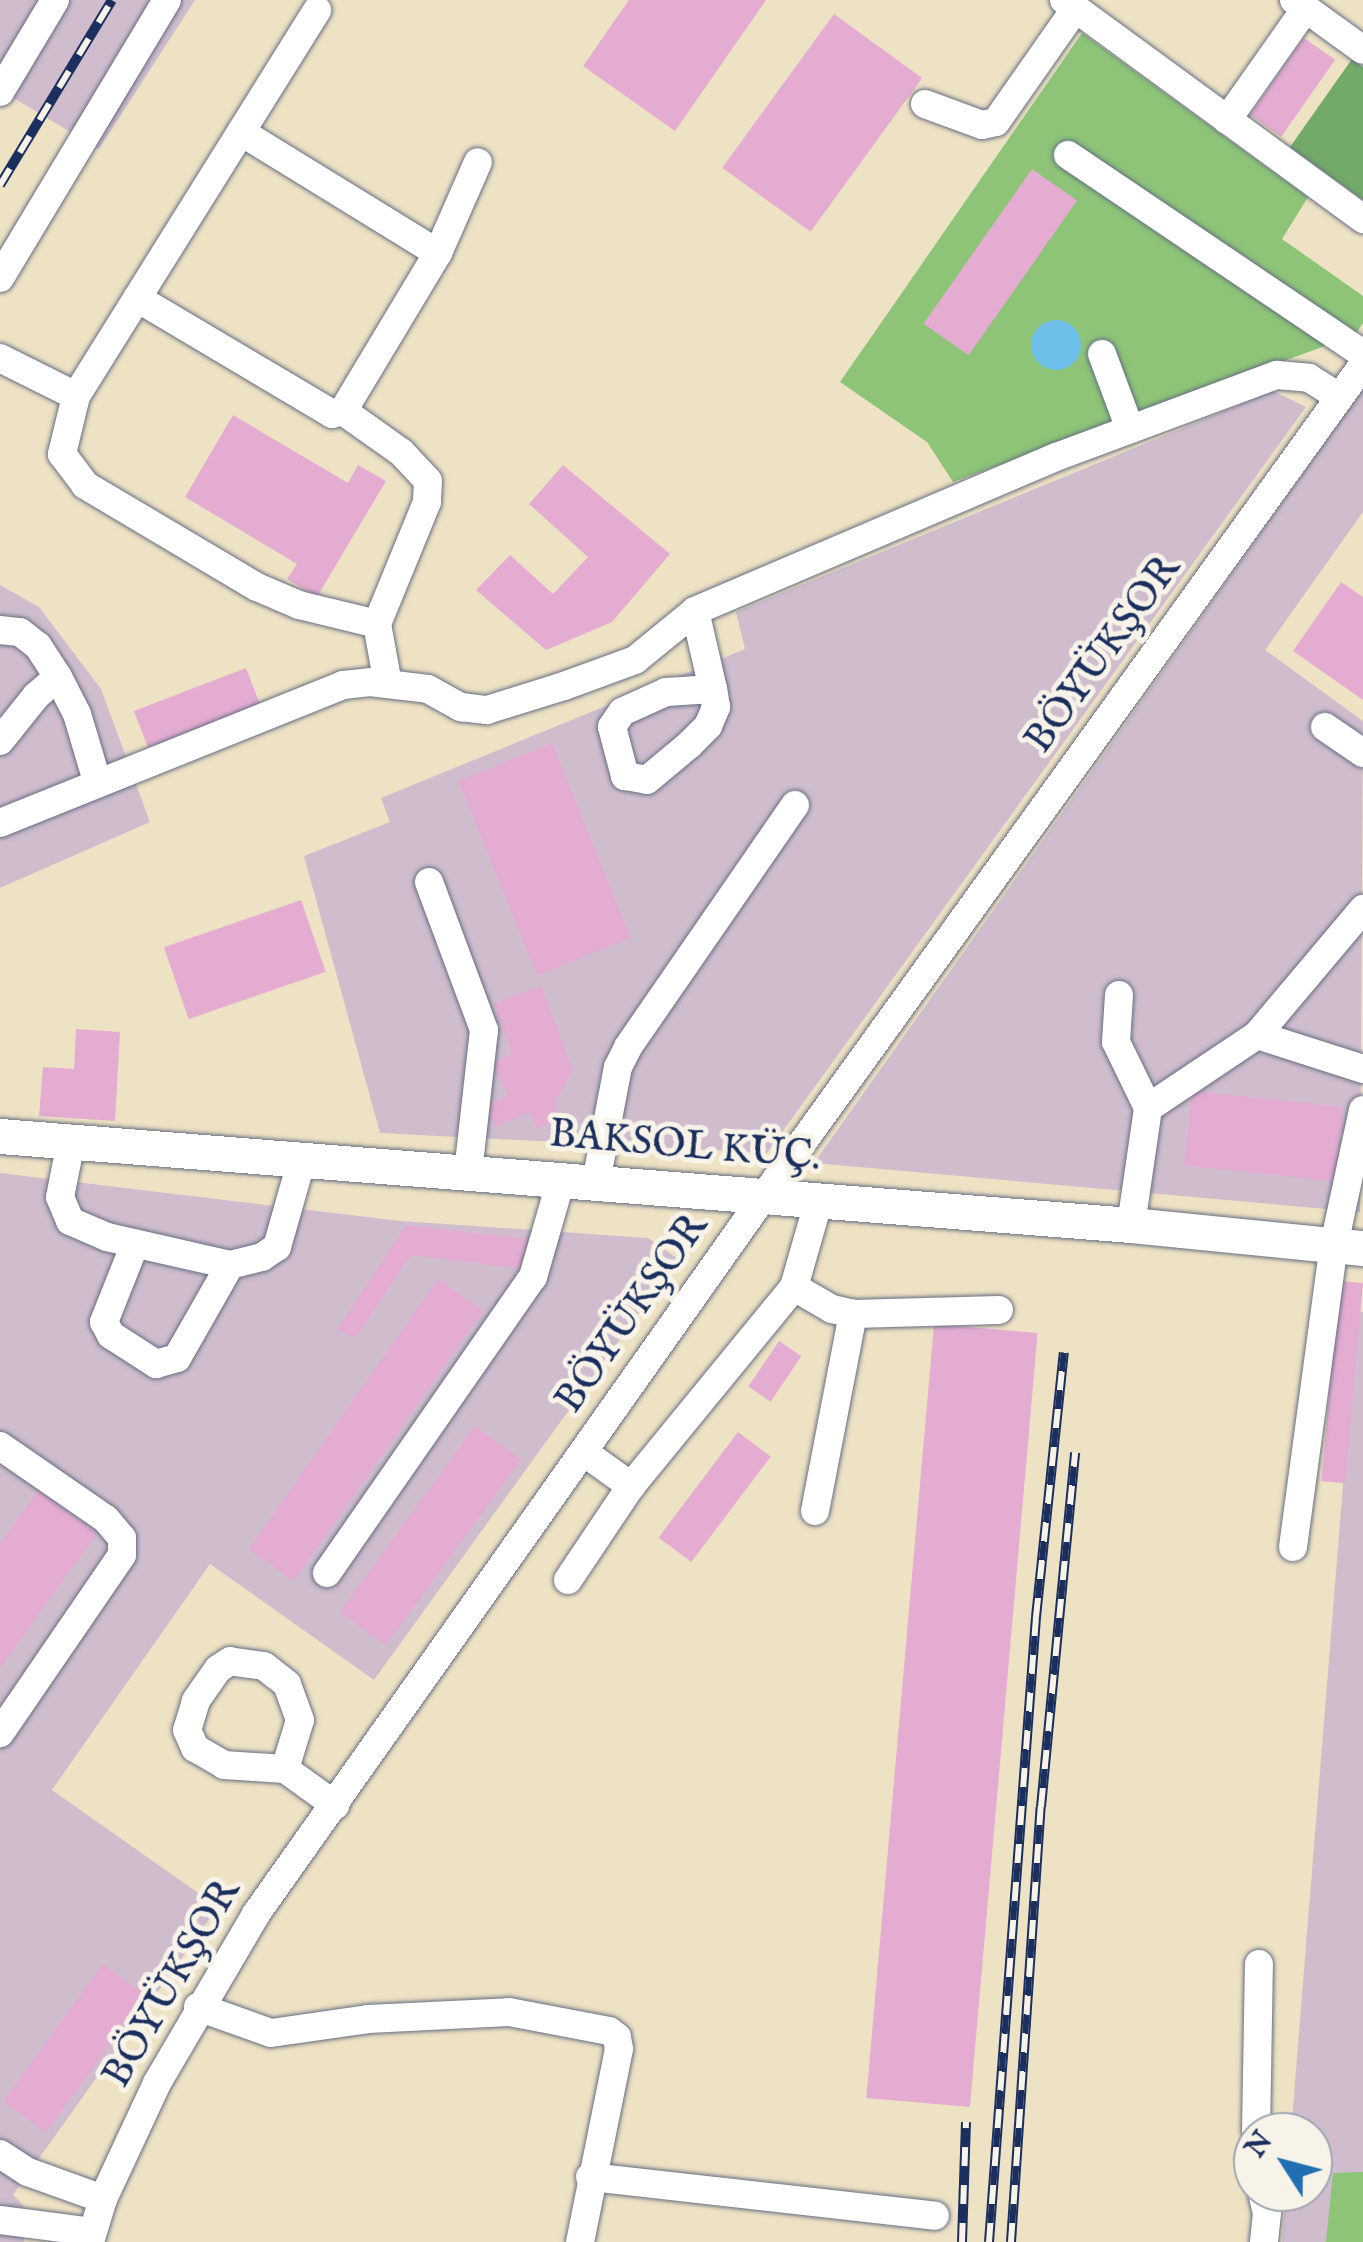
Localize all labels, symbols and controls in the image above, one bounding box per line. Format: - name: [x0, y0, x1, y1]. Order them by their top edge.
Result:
- street label: BÖYÜKŞOR: [1016, 547, 1192, 763]
- street label: BAKSOL KÜÇ.: [547, 1111, 823, 1183]
- street label: BÖYÜKŞOR: [547, 1205, 719, 1423]
- street label: BÖYÜKŞOR: [94, 1871, 252, 2097]
- north arrow: [1233, 2112, 1333, 2212]
- text: N: [1239, 2125, 1281, 2165]

